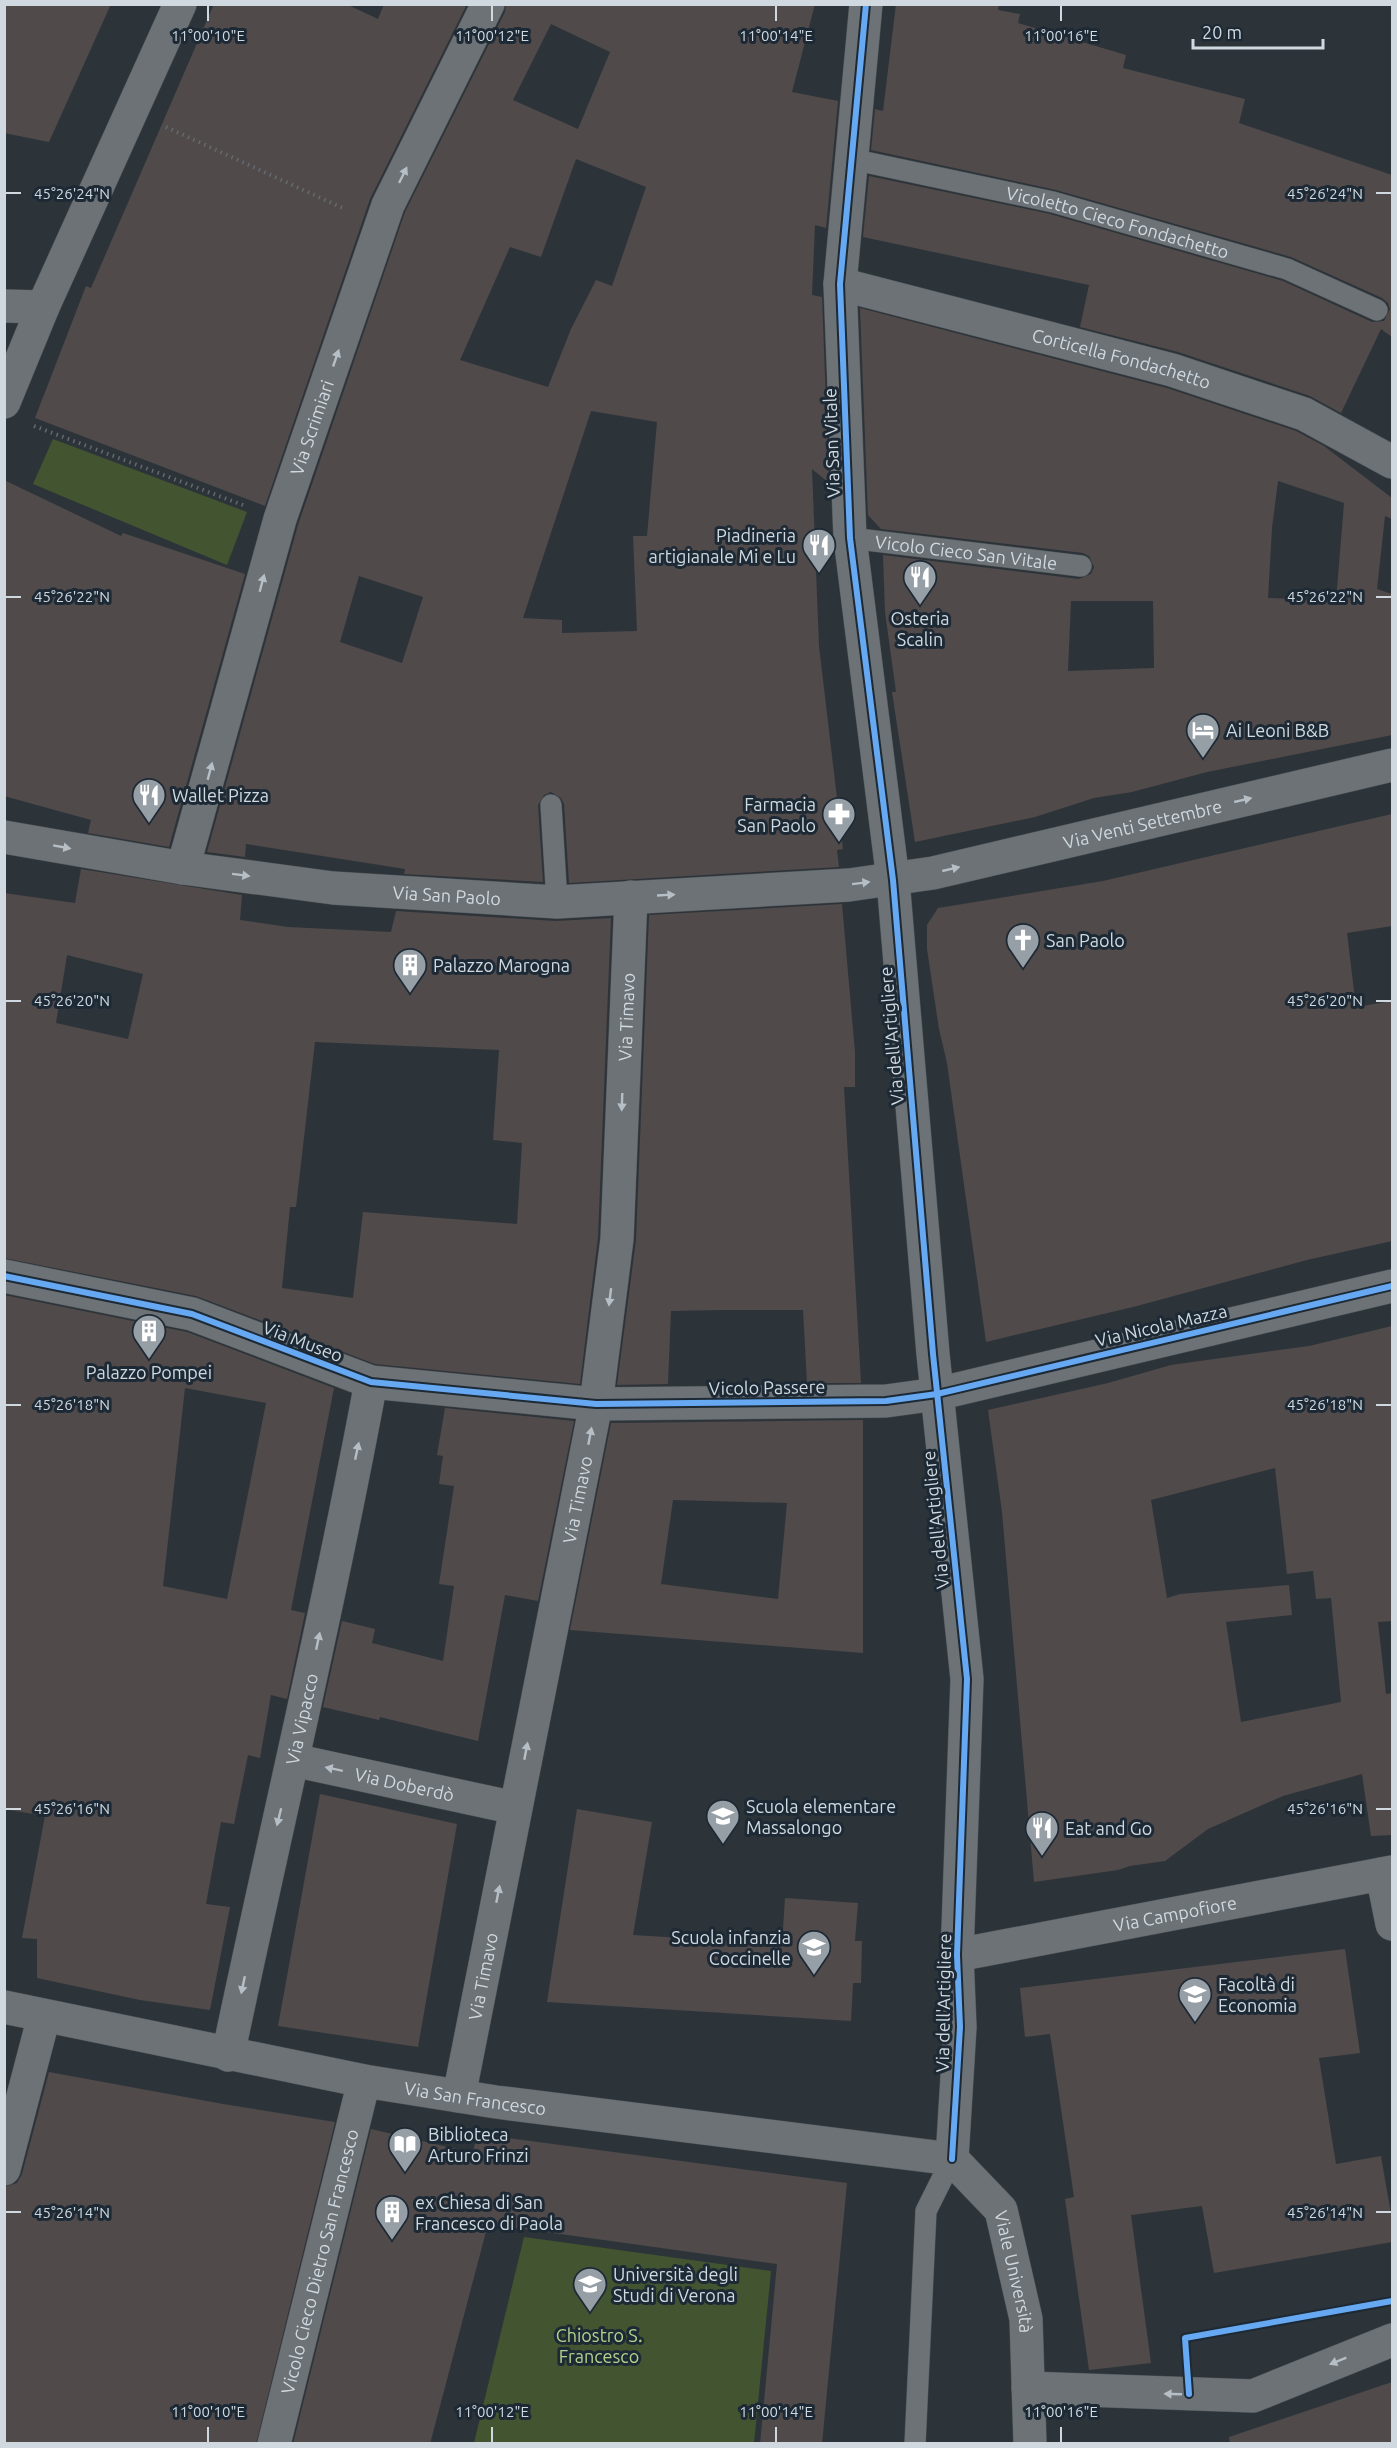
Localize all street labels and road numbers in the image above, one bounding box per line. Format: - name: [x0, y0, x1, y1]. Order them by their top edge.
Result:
- street label: Vicoletto Cieco Fondachetto: [1004, 182, 1231, 262]
- street label: Corticella Fondachetto: [1030, 324, 1213, 392]
- street label: Via Scrimiari: [286, 377, 337, 478]
- street label: Via San Vitale: [819, 388, 843, 498]
- street label: Vicolo Cieco San Vitale: [874, 531, 1058, 573]
- street label: Via Venti Settembre: [1061, 795, 1224, 852]
- street label: Via San Paolo: [392, 882, 502, 908]
- street label: Via dell'Artigliere: [875, 966, 907, 1106]
- street label: Via Timavo: [614, 972, 638, 1062]
- street label: Via Nicola Mazza: [1093, 1300, 1229, 1350]
- street label: Via Museo: [260, 1317, 346, 1365]
- street label: Vicolo Passere: [708, 1376, 826, 1398]
- street label: Via dell'Artigliere: [918, 1450, 952, 1590]
- street label: Via Timavo: [559, 1454, 595, 1545]
- street label: Via Vipacco: [282, 1671, 321, 1767]
- street label: Via Doberdò: [353, 1764, 456, 1805]
- street label: Via Campofiore: [1112, 1892, 1238, 1935]
- street label: Via Timavo: [464, 1931, 501, 2022]
- street label: Via dell'Artigliere: [932, 1933, 954, 2073]
- street label: Via San Francesco: [403, 2078, 547, 2118]
- street label: Vicolo Cieco Dietro San Francesco: [277, 2127, 362, 2396]
- street label: Viale Università: [991, 2208, 1036, 2333]

